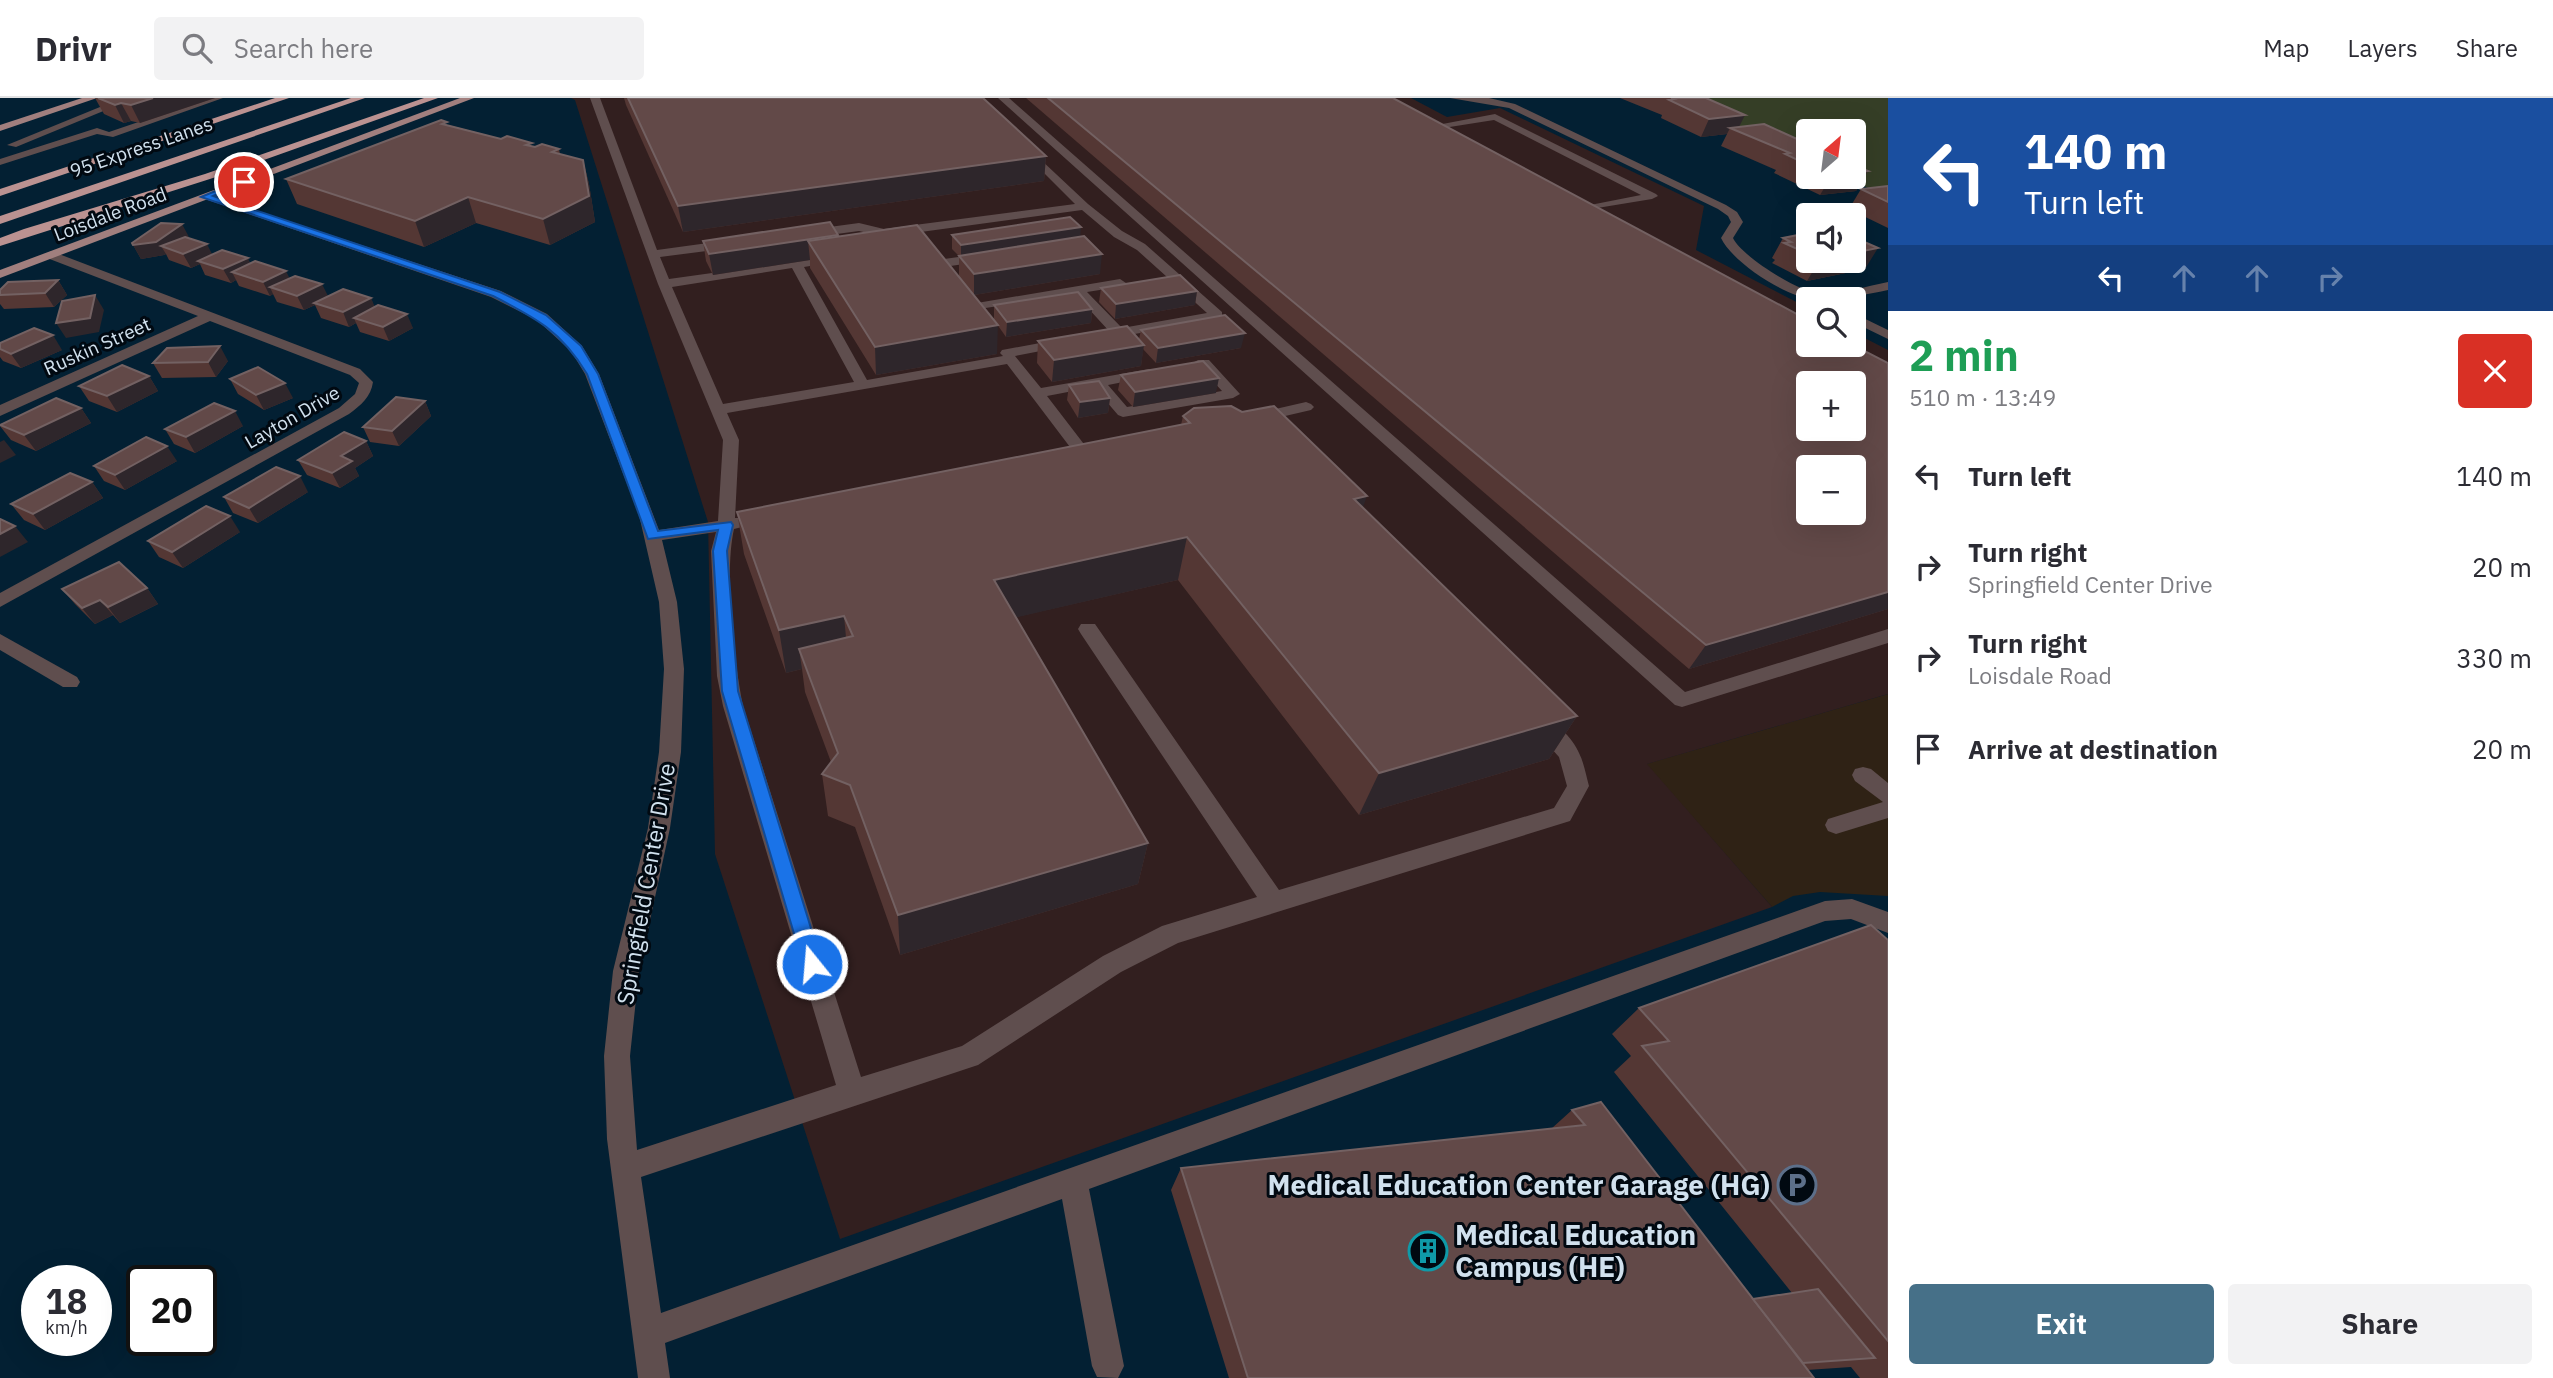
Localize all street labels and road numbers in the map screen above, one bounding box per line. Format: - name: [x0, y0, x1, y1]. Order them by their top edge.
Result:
- street label: 95 Express Lanes: [66, 111, 216, 183]
- street label: Loisdale Road: [50, 181, 170, 247]
- street label: Ruskin Street: [40, 312, 154, 380]
- street label: Layton Drive: [240, 380, 344, 454]
- street label: Springfield Center Drive: [609, 761, 681, 1007]

